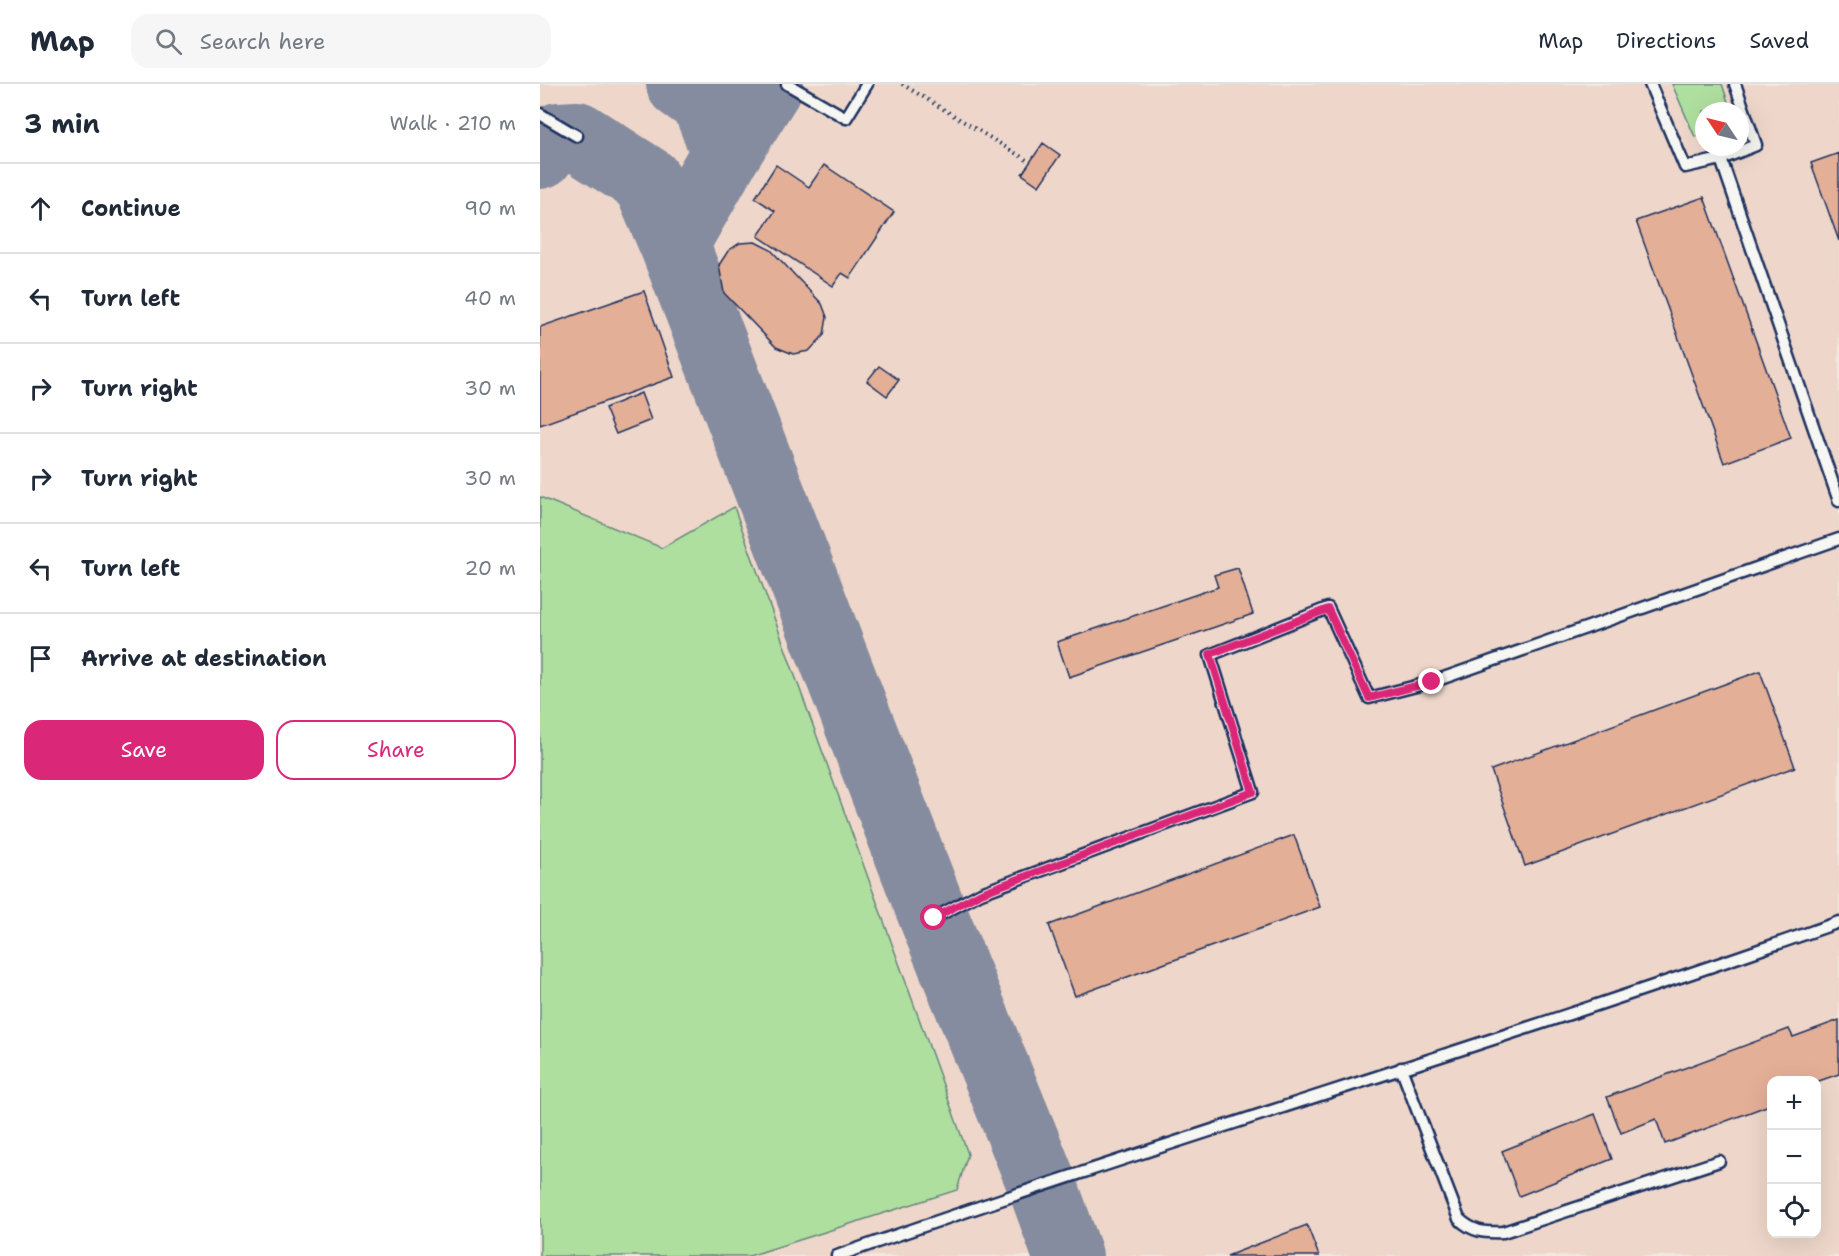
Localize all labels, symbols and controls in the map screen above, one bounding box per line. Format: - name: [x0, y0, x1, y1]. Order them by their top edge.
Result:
- search box: [131, 14, 551, 68]
- text: Map: [30, 22, 95, 60]
- icon: search: [152, 25, 185, 58]
- text: Search here: [200, 27, 325, 56]
- text: Map: [1538, 27, 1583, 55]
- text: Directions: [1616, 27, 1716, 55]
- text: Saved: [1749, 27, 1809, 55]
- north arrow: [1695, 102, 1749, 156]
- text: 3 min: [24, 106, 100, 141]
- text: Walk · 210 m: [390, 110, 516, 136]
- icon: ahead: [24, 192, 57, 225]
- text: Continue: [81, 194, 181, 223]
- text: 90 m: [464, 195, 516, 221]
- icon: left: [24, 282, 57, 315]
- text: Turn left: [81, 284, 180, 313]
- text: 40 m: [464, 285, 516, 311]
- icon: right: [24, 372, 57, 405]
- text: Turn right: [81, 374, 198, 403]
- text: 30 m: [464, 375, 516, 401]
- icon: right: [24, 462, 57, 495]
- text: Turn right: [81, 464, 198, 493]
- text: 30 m: [464, 465, 516, 491]
- icon: left: [24, 552, 57, 585]
- text: Turn left: [81, 554, 180, 583]
- text: 20 m: [465, 555, 516, 581]
- icon: arrive: [24, 642, 57, 675]
- text: Arrive at destination: [81, 644, 327, 673]
- route end: [1418, 668, 1444, 694]
- button: Save: [24, 720, 264, 780]
- button: Share: [276, 720, 516, 780]
- route start: [920, 904, 946, 930]
- map controls: [1767, 1076, 1821, 1238]
- button: +: [1767, 1076, 1821, 1130]
- button: −: [1767, 1130, 1821, 1184]
- button: locate: [1767, 1184, 1821, 1238]

